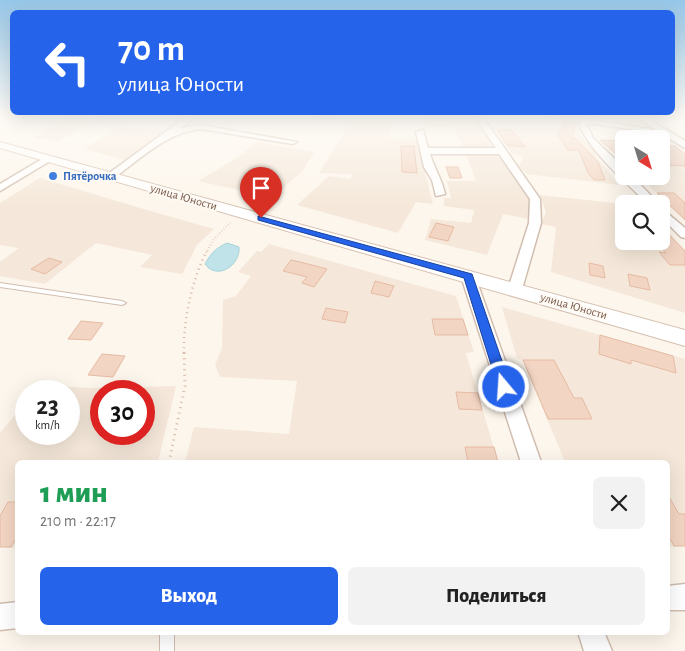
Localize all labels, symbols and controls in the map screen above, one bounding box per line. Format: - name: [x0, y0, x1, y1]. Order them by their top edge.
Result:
- icon: left: [35, 30, 100, 95]
- text: 70 m: [118, 32, 185, 67]
- text: улица Юности: [118, 73, 244, 95]
- north arrow: [615, 130, 670, 185]
- map controls: [615, 130, 670, 250]
- pin: [240, 167, 282, 218]
- marker: Пятёрочка: [47, 170, 59, 182]
- place label: Пятёрочка: [63, 170, 117, 182]
- icon: arrive: [247, 174, 275, 202]
- street label: улица Юности: [148, 181, 219, 213]
- button: search: [615, 195, 670, 250]
- street label: улица Юности: [538, 290, 609, 322]
- position arrow: [477, 360, 529, 412]
- speed limit sign: 30: [90, 380, 155, 445]
- text: 23: [36, 394, 59, 419]
- text: km/h: [35, 419, 60, 431]
- button: close: [593, 477, 645, 529]
- text: 1 мин: [40, 478, 108, 508]
- text: 210 m · 22:17: [40, 513, 116, 529]
- button: Выход: [40, 567, 338, 625]
- button: Поделиться: [348, 567, 645, 625]

